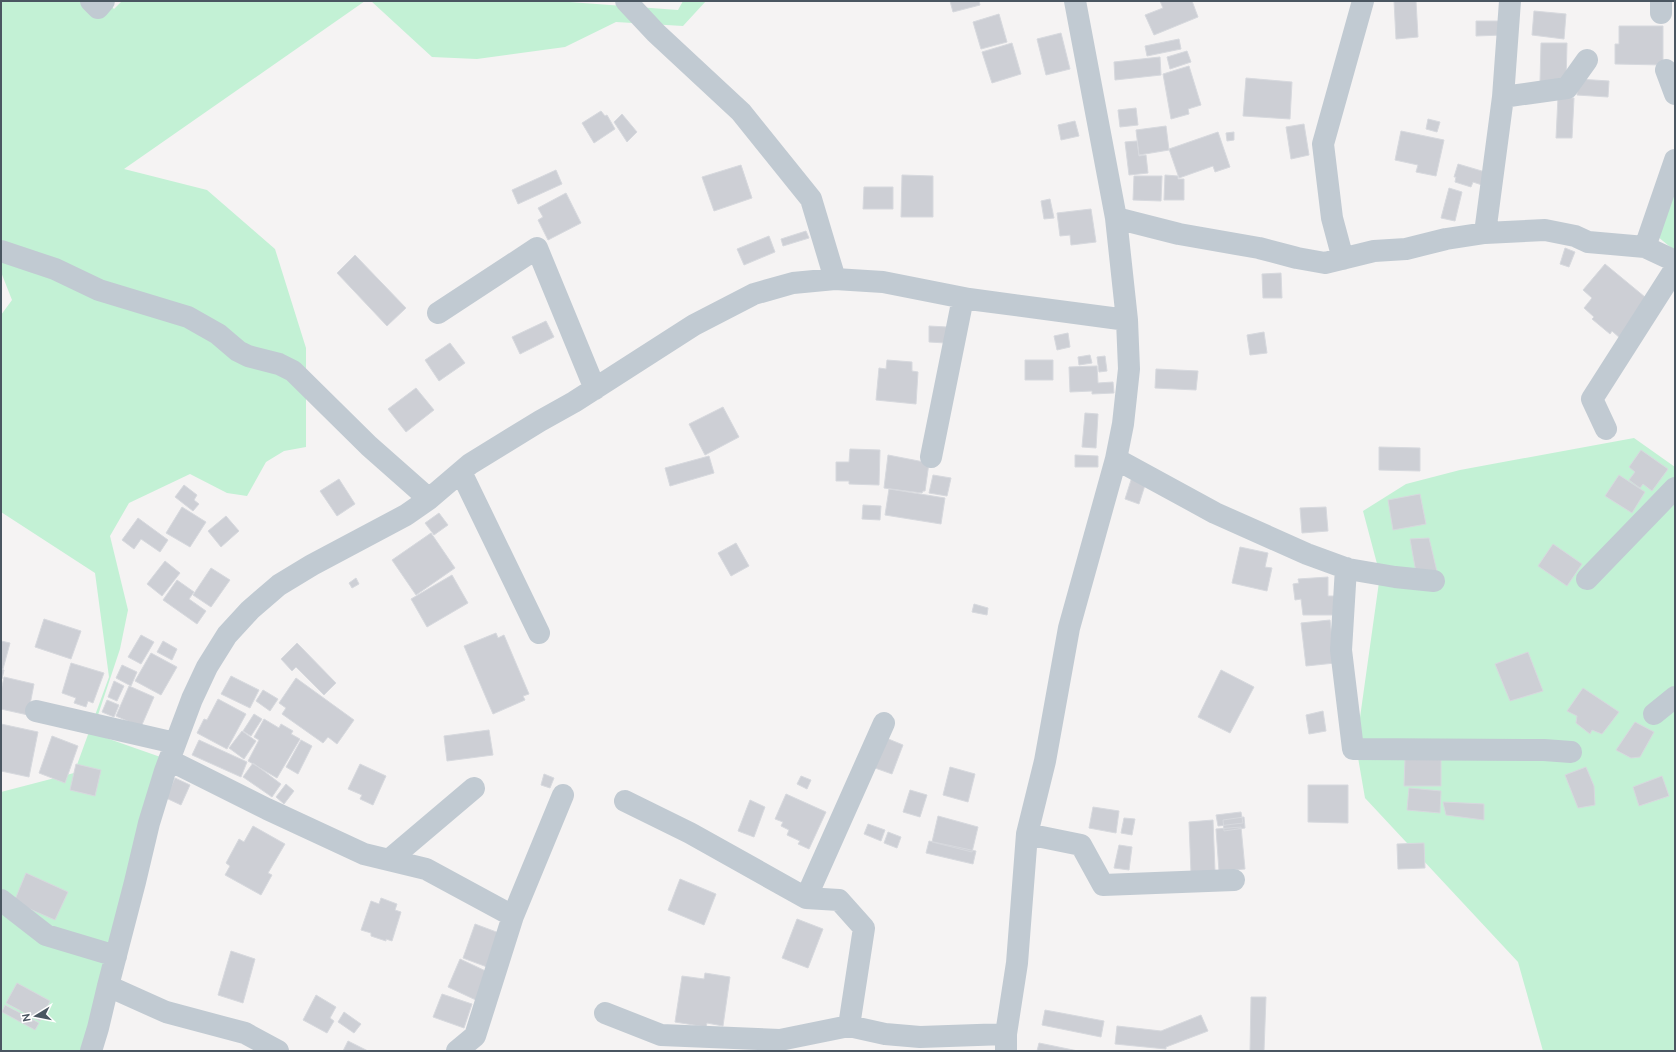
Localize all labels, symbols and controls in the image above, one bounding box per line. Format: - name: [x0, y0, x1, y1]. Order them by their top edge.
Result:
- north arrow: [16, 996, 56, 1036]
- text: N: [20, 1013, 33, 1023]

